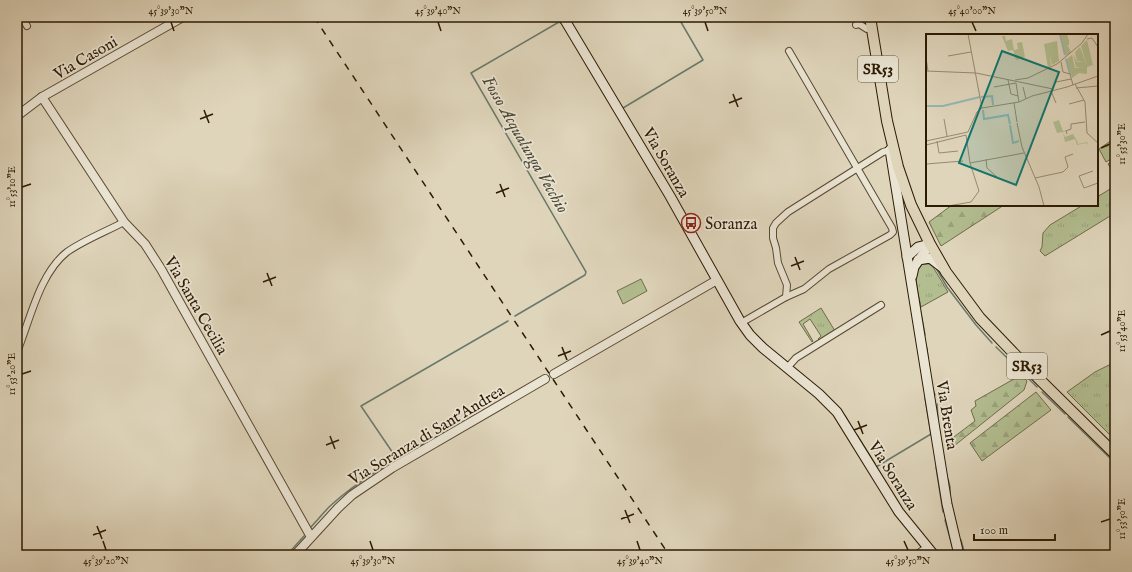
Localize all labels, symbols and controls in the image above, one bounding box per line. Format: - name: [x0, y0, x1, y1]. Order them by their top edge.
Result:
- text: 45°39'30"N: [149, 5, 194, 18]
- text: 45°39'40"N: [415, 5, 461, 18]
- text: 45°39'50"N: [683, 5, 728, 18]
- text: 45°40'00"N: [948, 5, 996, 18]
- street label: Via Casoni: [50, 32, 122, 86]
- inset map: [926, 34, 1098, 206]
- road number: SR53: [858, 56, 898, 82]
- water label: Fosso Acqualunga Vecchio: [477, 72, 572, 217]
- text: 11°53'30"E: [1116, 123, 1129, 165]
- street label: Via Soranza: [637, 124, 693, 202]
- text: 11°53'10"E: [6, 166, 19, 208]
- bus stop icon: Soranza: [680, 212, 702, 234]
- place label: Soranza: [705, 215, 758, 235]
- street label: Via Santa Cecilia: [159, 252, 232, 359]
- text: 11°53'40"E: [1116, 310, 1129, 352]
- text: 11°53'20"E: [6, 353, 19, 395]
- road number: SR53: [1007, 353, 1047, 379]
- street label: Via Brenta: [931, 378, 961, 451]
- street label: Via Soranza di Sant'Andrea: [345, 381, 509, 491]
- street label: Via Soranza: [863, 437, 921, 514]
- text: 11°53'50"E: [1116, 498, 1129, 540]
- scale bar: [974, 516, 1055, 542]
- text: 100 m: [980, 523, 1008, 538]
- text: 45°39'20"N: [83, 555, 129, 568]
- text: 45°39'30"N: [351, 555, 396, 568]
- text: 45°39'40"N: [617, 555, 663, 568]
- text: 45°39'50"N: [886, 555, 931, 568]

